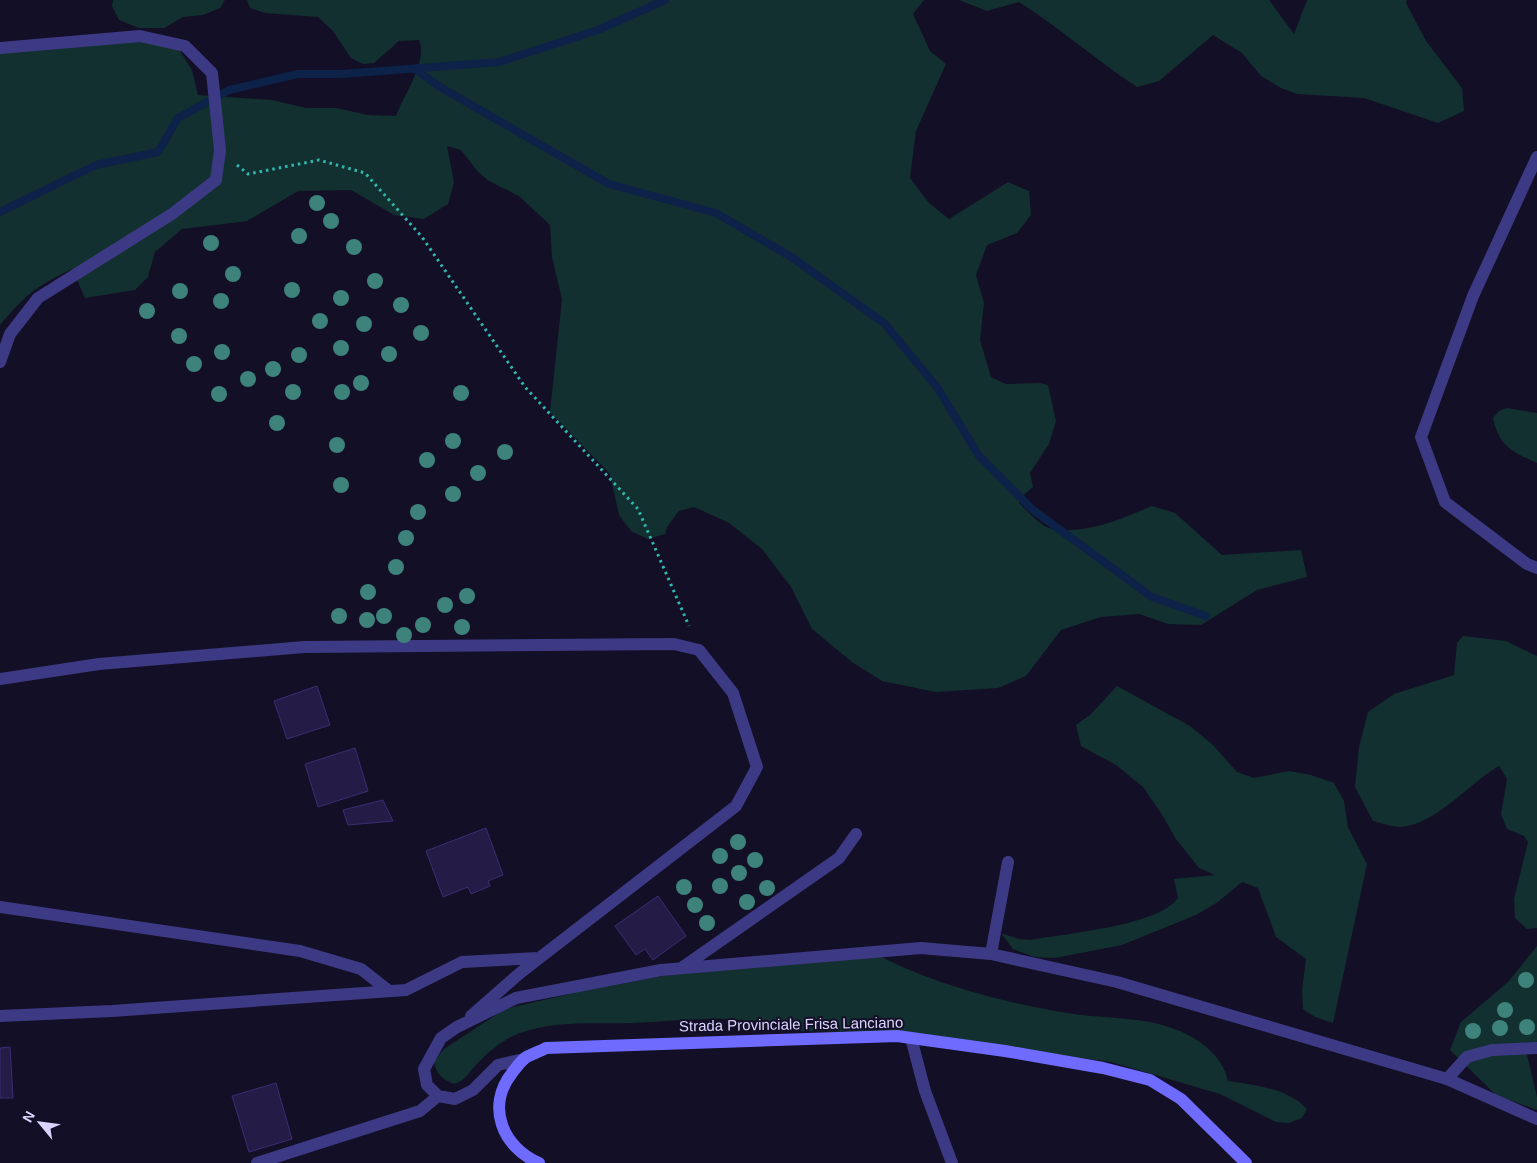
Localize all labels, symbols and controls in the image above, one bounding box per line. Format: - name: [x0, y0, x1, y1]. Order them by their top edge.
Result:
- street label: Strada Provinciale Frisa Lanciano: [679, 1014, 903, 1034]
- north arrow: [15, 1098, 65, 1148]
- text: N: [19, 1108, 38, 1125]

